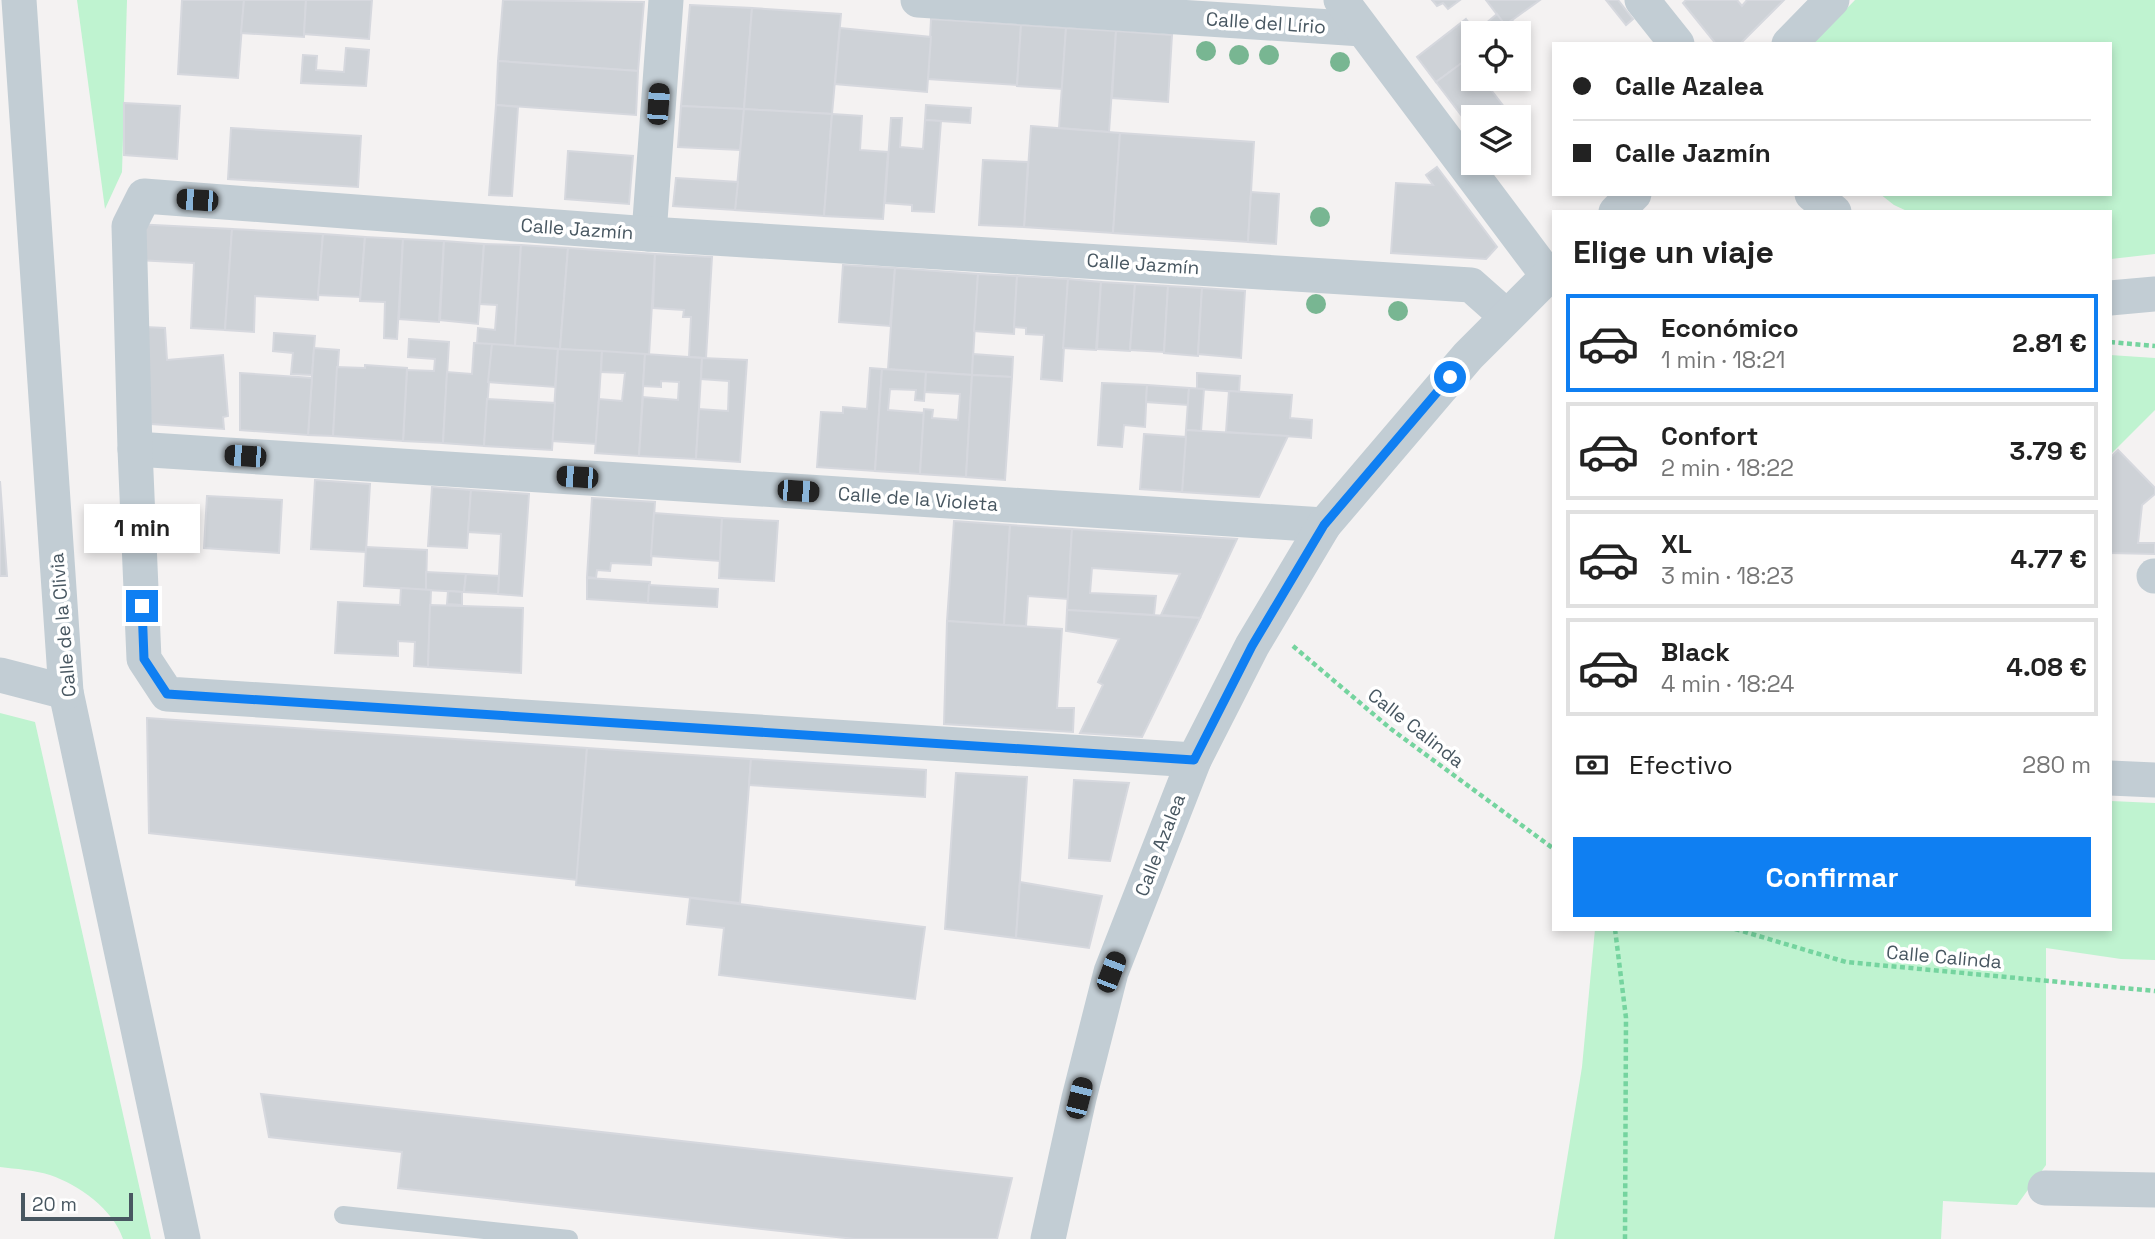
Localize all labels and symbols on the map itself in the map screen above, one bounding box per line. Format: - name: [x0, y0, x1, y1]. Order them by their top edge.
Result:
- street label: Calle del Lírio: [1205, 6, 1327, 40]
- car: [647, 82, 670, 126]
- car: [176, 188, 219, 212]
- street label: Calle Jazmín: [520, 213, 634, 245]
- street label: Calle Jazmín: [1086, 248, 1200, 280]
- route start: [1434, 361, 1466, 393]
- car: [224, 444, 267, 468]
- car: [556, 465, 599, 489]
- car: [777, 479, 820, 503]
- street label: Calle de la Violeta: [837, 481, 999, 517]
- callout: 1 min: [84, 504, 200, 554]
- street label: Calle de la Clivia: [44, 552, 82, 698]
- route end: [126, 590, 158, 622]
- street label: Calle Calinda: [1363, 682, 1469, 774]
- street label: Calle Azalea: [1129, 790, 1191, 900]
- street label: Calle Calinda: [1885, 940, 2003, 975]
- car: [1094, 949, 1129, 995]
- car: [1064, 1075, 1095, 1121]
- scale bar: [21, 1190, 133, 1222]

